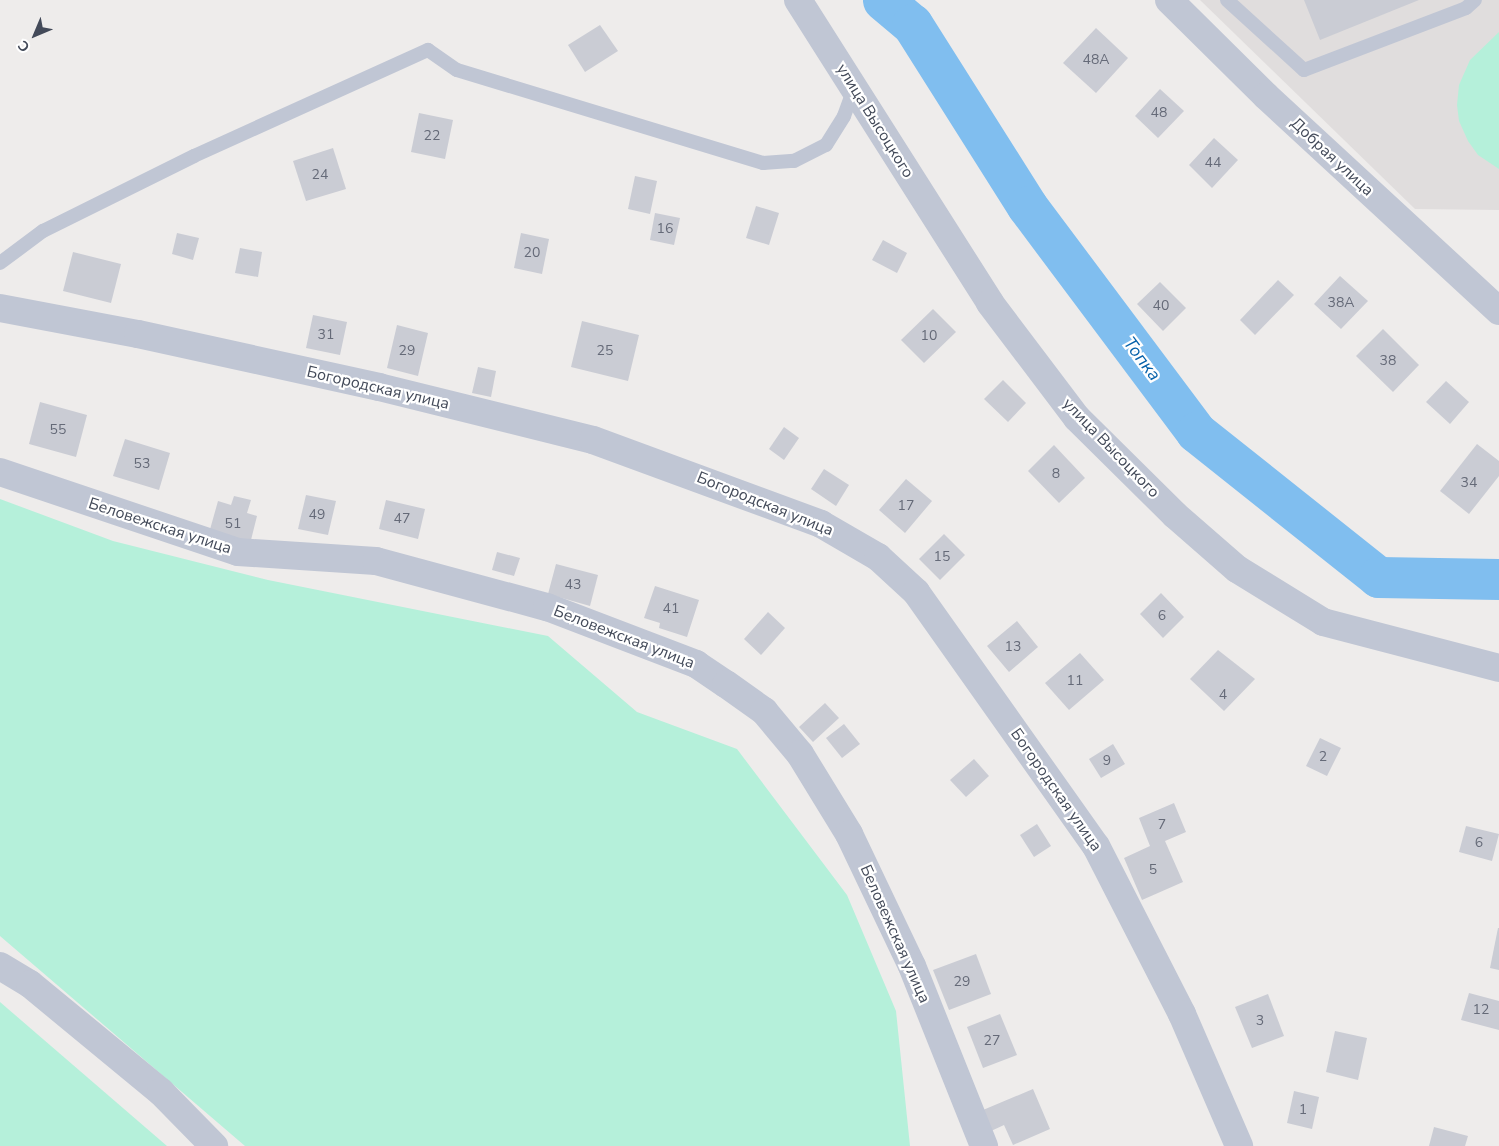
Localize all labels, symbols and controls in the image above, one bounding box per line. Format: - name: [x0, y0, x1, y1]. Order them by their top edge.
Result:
- north arrow: [10, 10, 60, 60]
- text: С: [14, 36, 34, 56]
- house number: 48А: [1082, 52, 1110, 68]
- street label: улица Высоцкого: [832, 60, 918, 182]
- house number: 48: [1151, 105, 1167, 121]
- street label: Добрая улица: [1287, 114, 1377, 200]
- house number: 22: [424, 128, 440, 144]
- house number: 44: [1205, 155, 1221, 171]
- house number: 24: [312, 167, 328, 183]
- house number: 16: [657, 221, 673, 237]
- house number: 20: [524, 245, 540, 261]
- house number: 38А: [1327, 295, 1355, 311]
- house number: 40: [1153, 298, 1169, 314]
- house number: 31: [318, 327, 334, 343]
- house number: 10: [921, 328, 937, 344]
- water label: Топка: [1119, 333, 1165, 385]
- house number: 29: [399, 343, 415, 359]
- house number: 25: [597, 343, 613, 359]
- house number: 38: [1380, 353, 1396, 369]
- street label: Богородская улица: [305, 362, 451, 414]
- street label: улица Высоцкого: [1059, 394, 1163, 502]
- house number: 55: [50, 422, 66, 438]
- house number: 53: [134, 456, 150, 472]
- house number: 8: [1052, 466, 1060, 482]
- street label: Богородская улица: [694, 468, 836, 540]
- house number: 34: [1461, 475, 1477, 491]
- street label: Беловежская улица: [86, 494, 234, 558]
- house number: 17: [898, 498, 914, 514]
- house number: 49: [309, 507, 325, 523]
- house number: 47: [394, 511, 410, 527]
- house number: 51: [225, 516, 241, 532]
- house number: 15: [934, 549, 950, 565]
- house number: 43: [565, 577, 581, 593]
- street label: Беловежская улица: [551, 601, 697, 673]
- house number: 41: [663, 601, 679, 617]
- house number: 6: [1158, 608, 1166, 624]
- house number: 13: [1005, 639, 1021, 655]
- house number: 11: [1067, 673, 1083, 689]
- house number: 4: [1219, 687, 1227, 703]
- street label: Богородская улица: [1006, 725, 1106, 855]
- house number: 2: [1319, 749, 1327, 765]
- house number: 9: [1103, 753, 1111, 769]
- house number: 7: [1158, 817, 1166, 833]
- house number: 6: [1475, 835, 1483, 851]
- street label: Беловежская улица: [856, 862, 934, 1006]
- house number: 5: [1149, 862, 1157, 878]
- house number: 29: [954, 974, 970, 990]
- house number: 12: [1473, 1002, 1489, 1018]
- house number: 3: [1256, 1013, 1264, 1029]
- house number: 27: [984, 1033, 1000, 1049]
- house number: 1: [1299, 1102, 1307, 1118]

